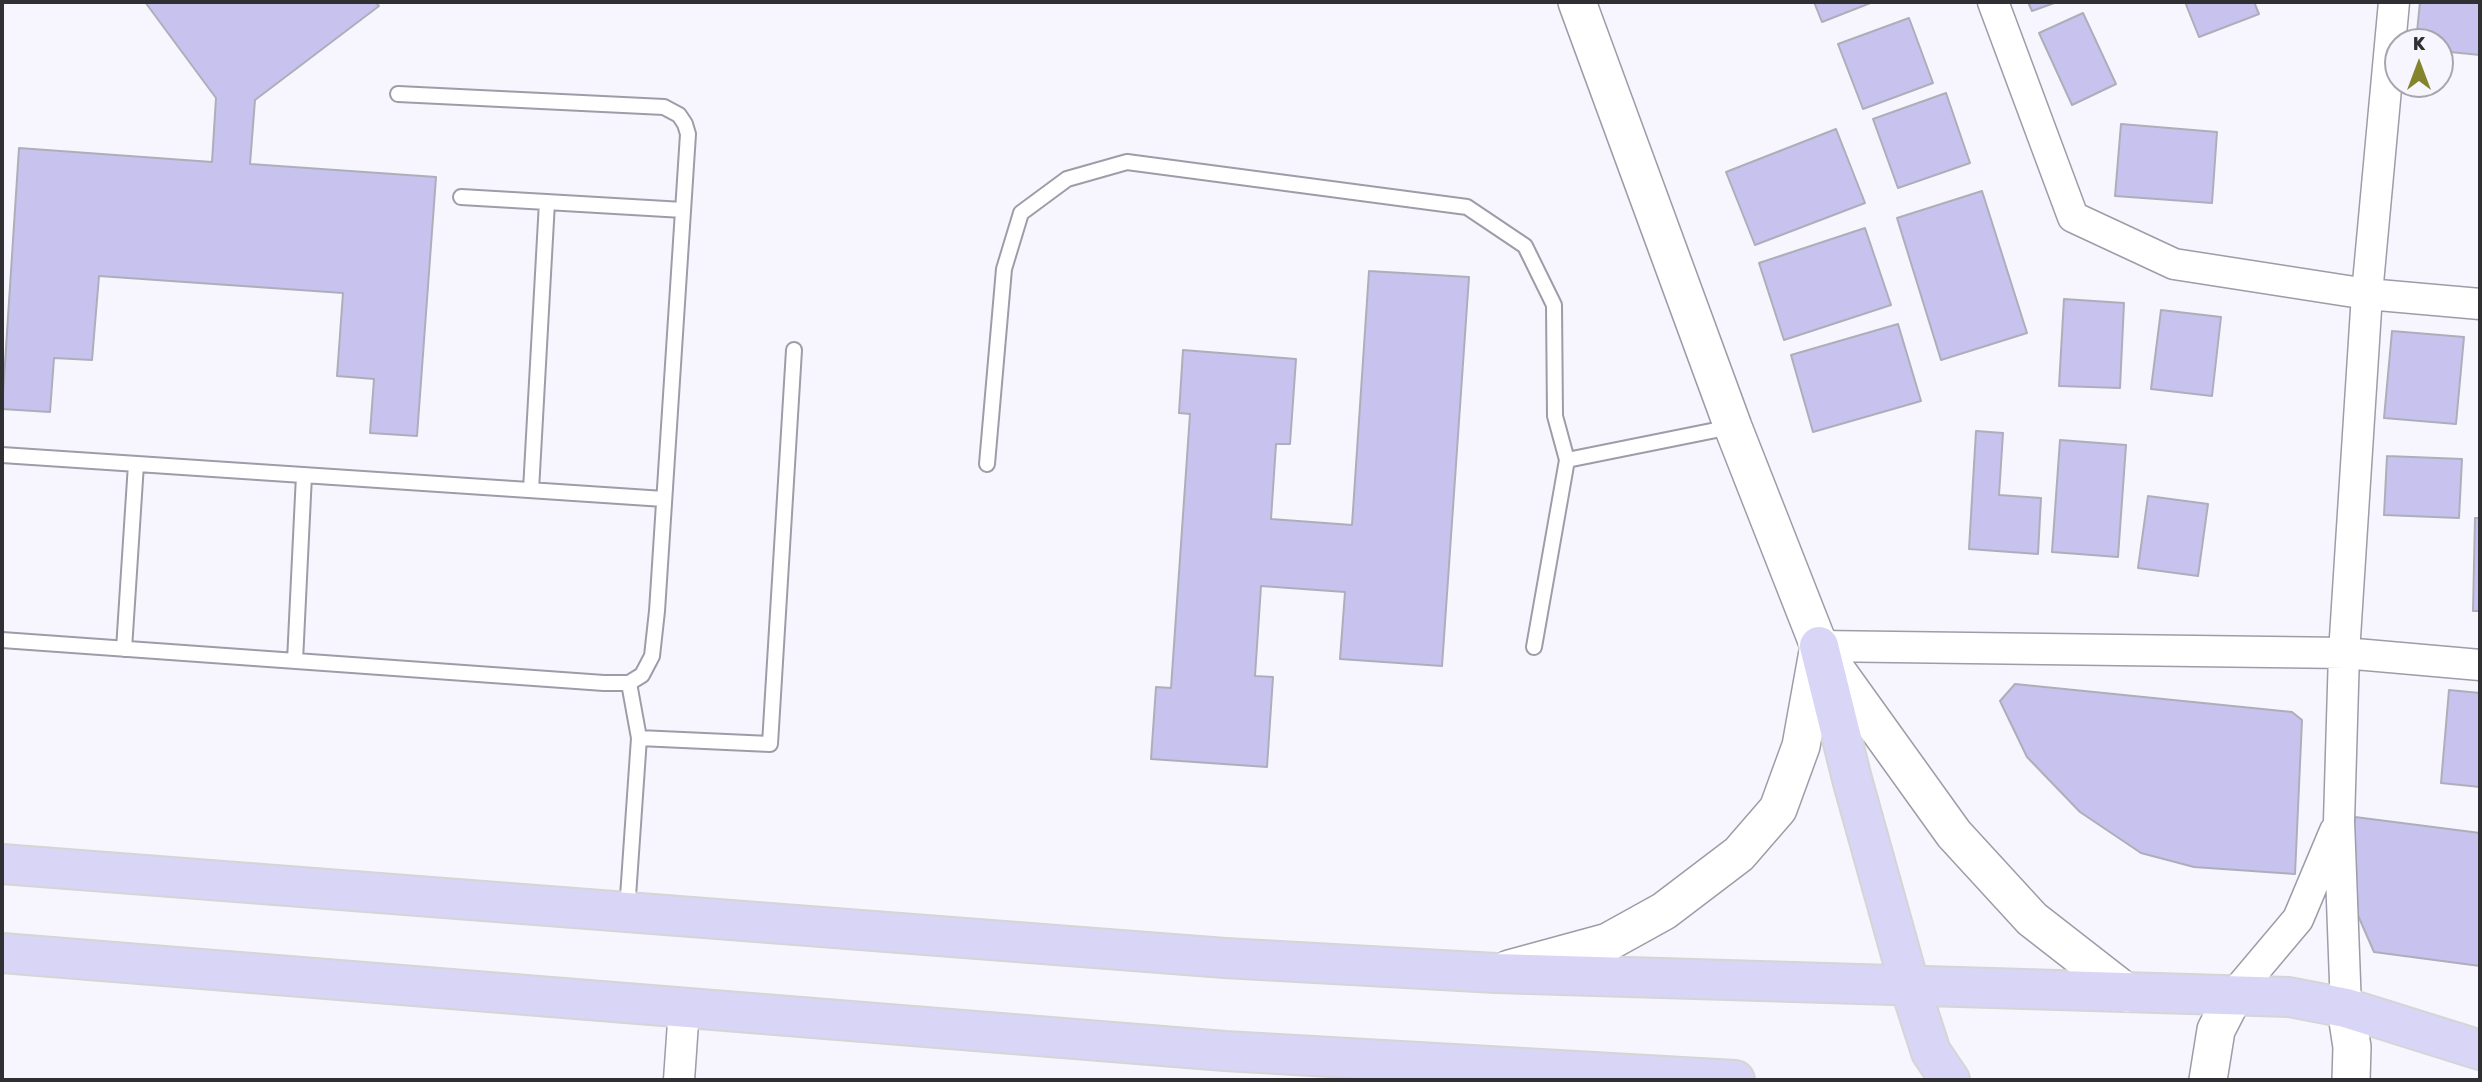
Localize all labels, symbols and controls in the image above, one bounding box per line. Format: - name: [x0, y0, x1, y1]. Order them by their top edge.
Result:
- north arrow: [2384, 28, 2454, 98]
- text: K: [2413, 32, 2425, 55]

